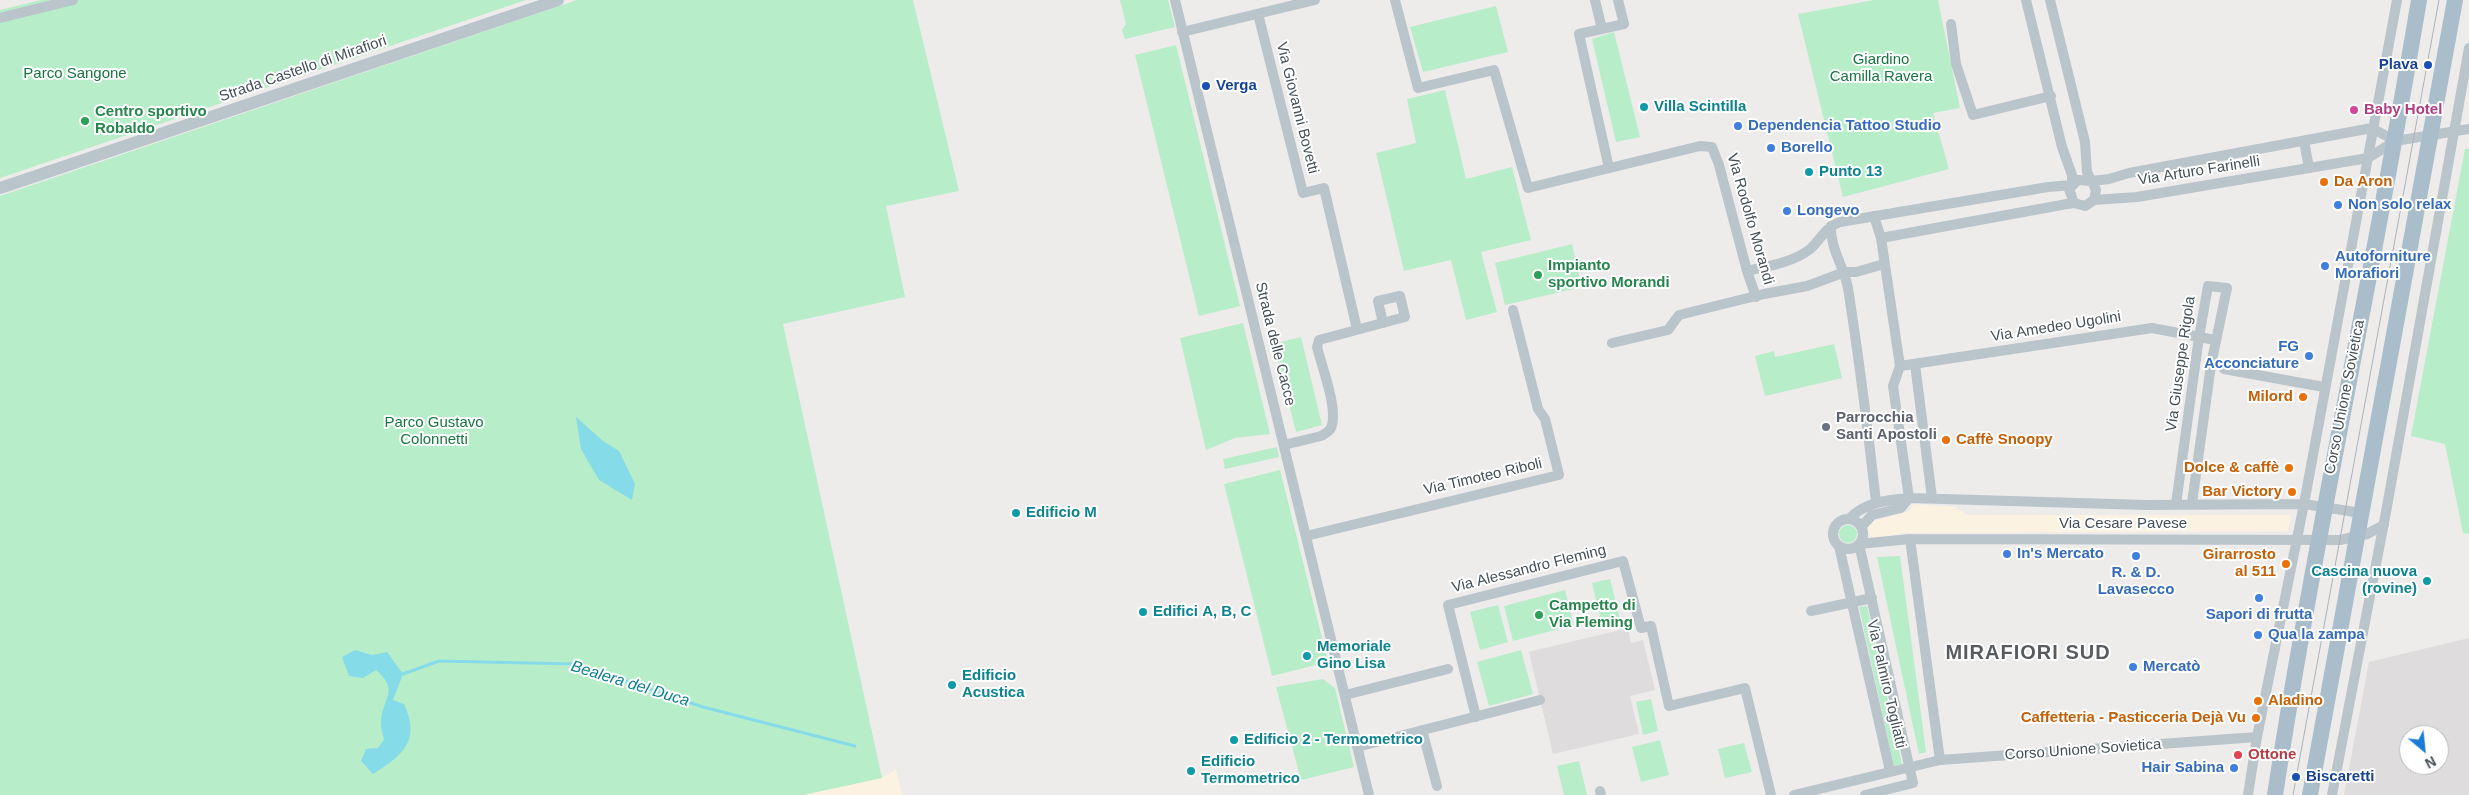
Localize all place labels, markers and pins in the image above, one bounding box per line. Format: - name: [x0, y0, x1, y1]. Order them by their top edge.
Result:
- place label: Plava: [2379, 56, 2418, 74]
- marker: Plava: [2422, 59, 2434, 71]
- place label: Verga: [1216, 77, 1257, 95]
- marker: Verga: [1200, 80, 1212, 92]
- place label: Villa Scintilla: [1654, 98, 1746, 116]
- marker: Villa Scintilla: [1638, 101, 1650, 113]
- place label: Baby Hotel: [2364, 101, 2442, 119]
- place label: Centro sportivo Robaldo: [95, 103, 207, 138]
- marker: Baby Hotel: [2348, 104, 2360, 116]
- marker: Centro sportivo Robaldo: [79, 115, 91, 127]
- place label: Dependencia Tattoo Studio: [1748, 117, 1941, 135]
- marker: Dependencia Tattoo Studio: [1732, 120, 1744, 132]
- place label: Borello: [1781, 139, 1833, 157]
- marker: Borello: [1765, 142, 1777, 154]
- place label: Punto 13: [1819, 163, 1882, 181]
- marker: Punto 13: [1803, 166, 1815, 178]
- place label: Da Aron: [2334, 173, 2392, 191]
- marker: Da Aron: [2318, 176, 2330, 188]
- place label: Non solo relax: [2348, 196, 2451, 214]
- marker: Non solo relax: [2332, 199, 2344, 211]
- place label: Longevo: [1797, 202, 1859, 220]
- marker: Longevo: [1781, 205, 1793, 217]
- place label: Autoforniture Morafiori: [2335, 248, 2431, 283]
- place label: Impianto sportivo Morandi: [1548, 257, 1670, 292]
- marker: Autoforniture Morafiori: [2319, 260, 2331, 272]
- marker: Impianto sportivo Morandi: [1532, 269, 1544, 281]
- place label: FG Acconciature: [2204, 338, 2299, 373]
- marker: FG Acconciature: [2303, 350, 2315, 362]
- place label: Milord: [2248, 388, 2293, 406]
- marker: Milord: [2297, 391, 2309, 403]
- place label: Parrocchia Santi Apostoli: [1836, 409, 1937, 444]
- marker: Parrocchia Santi Apostoli: [1820, 421, 1832, 433]
- place label: Caffè Snoopy: [1956, 431, 2053, 449]
- marker: Caffè Snoopy: [1940, 434, 1952, 446]
- place label: Dolce & caffè: [2184, 459, 2279, 477]
- marker: Dolce & caffè: [2283, 462, 2295, 474]
- place label: Bar Victory: [2202, 483, 2282, 501]
- marker: Bar Victory: [2286, 486, 2298, 498]
- place label: Edificio M: [1026, 504, 1097, 522]
- marker: Edificio M: [1010, 507, 1022, 519]
- place label: In's Mercato: [2017, 545, 2104, 563]
- place label: Girarrosto al 511: [2203, 546, 2276, 581]
- marker: In's Mercato: [2001, 548, 2013, 560]
- marker: R. & D. Lavasecco: [2130, 550, 2142, 562]
- marker: Girarrosto al 511: [2280, 558, 2292, 570]
- place label: Cascina nuova (rovine): [2311, 563, 2417, 598]
- place label: R. & D. Lavasecco: [2098, 564, 2174, 599]
- marker: Cascina nuova (rovine): [2421, 575, 2433, 587]
- marker: Sapori di frutta: [2253, 592, 2265, 604]
- place label: Campetto di Via Fleming: [1549, 597, 1636, 632]
- place label: Edifici A, B, C: [1153, 603, 1251, 621]
- marker: Edifici A, B, C: [1137, 606, 1149, 618]
- place label: Sapori di frutta: [2206, 606, 2312, 624]
- marker: Campetto di Via Fleming: [1533, 609, 1545, 621]
- place label: Qua la zampa: [2268, 626, 2365, 644]
- marker: Qua la zampa: [2252, 629, 2264, 641]
- place label: Memoriale Gino Lisa: [1317, 638, 1391, 673]
- marker: Memoriale Gino Lisa: [1301, 650, 1313, 662]
- place label: Mercatò: [2143, 658, 2201, 676]
- marker: Mercatò: [2127, 661, 2139, 673]
- place label: Edificio Acustica: [962, 667, 1025, 702]
- marker: Edificio Acustica: [946, 679, 958, 691]
- place label: Aladino: [2268, 692, 2323, 710]
- marker: Aladino: [2252, 695, 2264, 707]
- place label: Caffetteria - Pasticceria Dejà Vu: [2021, 709, 2246, 727]
- marker: Caffetteria - Pasticceria Dejà Vu: [2250, 712, 2262, 724]
- place label: Edificio 2 - Termometrico: [1244, 731, 1423, 749]
- marker: Edificio 2 - Termometrico: [1228, 734, 1240, 746]
- place label: Ottone: [2248, 746, 2296, 764]
- marker: Ottone: [2232, 749, 2244, 761]
- place label: Edificio Termometrico: [1201, 753, 1300, 788]
- place label: Hair Sabina: [2141, 759, 2224, 777]
- marker: Hair Sabina: [2228, 762, 2240, 774]
- marker: Edificio Termometrico: [1185, 765, 1197, 777]
- place label: Biscaretti: [2306, 768, 2374, 786]
- marker: Biscaretti: [2290, 771, 2302, 783]

